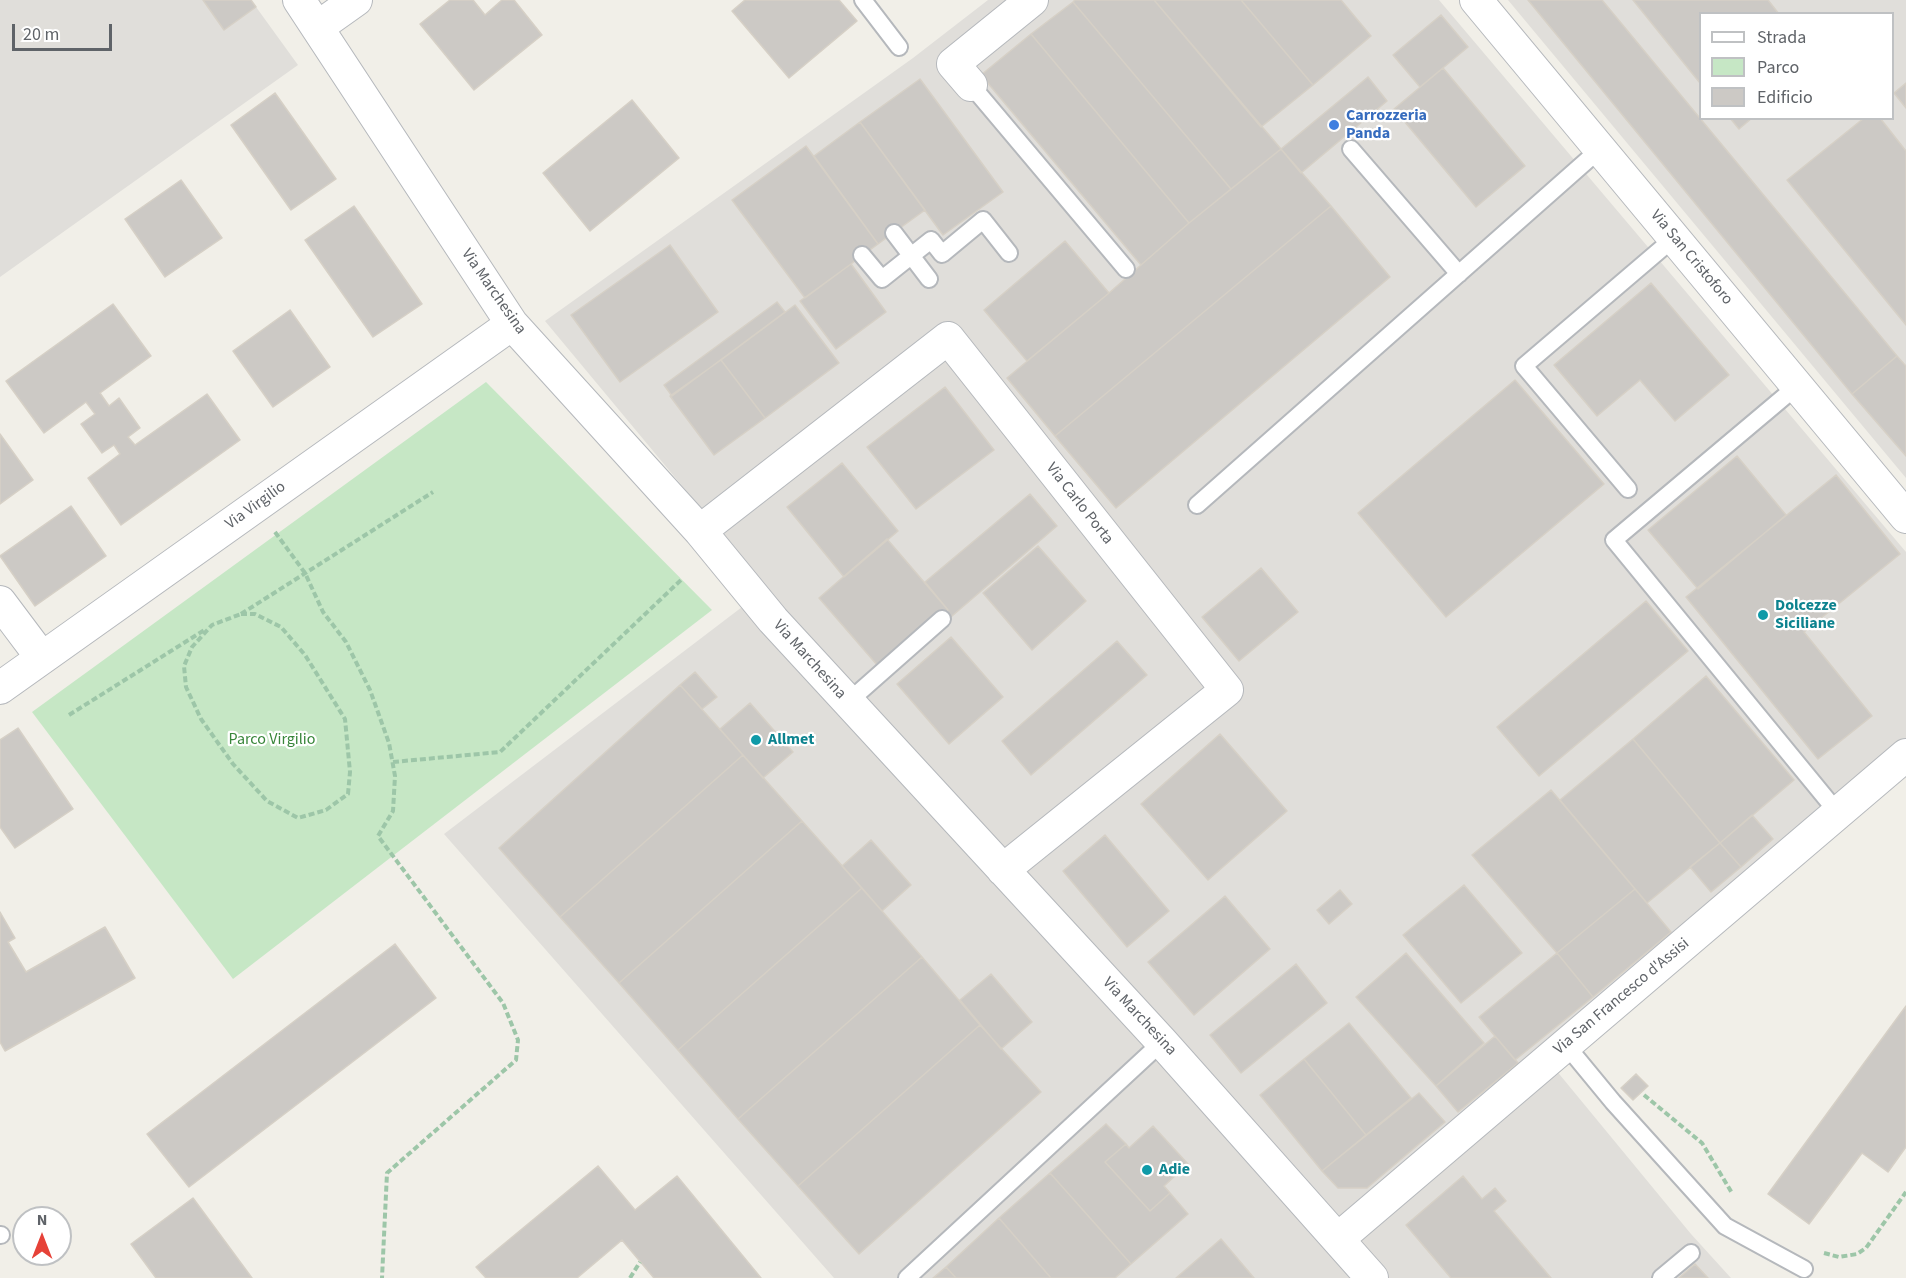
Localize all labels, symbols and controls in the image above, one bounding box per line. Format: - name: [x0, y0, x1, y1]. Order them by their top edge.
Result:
- scale bar: [15, 12, 116, 50]
- legend: [1699, 12, 1894, 120]
- text: 20 m: [23, 22, 59, 47]
- text: Strada: [1757, 25, 1806, 50]
- text: Parco: [1757, 55, 1799, 80]
- text: Edificio: [1757, 85, 1813, 110]
- place label: Carrozzeria Panda: [1346, 106, 1427, 144]
- marker: Carrozzeria Panda: [1327, 118, 1341, 132]
- street label: Via San Cristoforo: [1646, 207, 1736, 309]
- street label: Via Marchesina: [456, 246, 530, 338]
- street label: Via Carlo Porta: [1041, 459, 1117, 549]
- street label: Via Virgilio: [222, 478, 290, 534]
- place label: Dolcezze Siciliane: [1775, 596, 1837, 634]
- marker: Dolcezze Siciliane: [1756, 608, 1770, 622]
- street label: Via Marchesina: [768, 616, 850, 704]
- park label: Parco Virgilio: [229, 730, 315, 750]
- place label: Allmet: [768, 730, 814, 750]
- marker: Allmet: [749, 733, 763, 747]
- street label: Via San Francesco d'Assisi: [1550, 935, 1694, 1059]
- street label: Via Marchesina: [1098, 974, 1180, 1060]
- place label: Adie: [1159, 1160, 1190, 1180]
- marker: Adie: [1140, 1163, 1154, 1177]
- north arrow: [12, 1206, 72, 1266]
- text: N: [37, 1209, 47, 1231]

